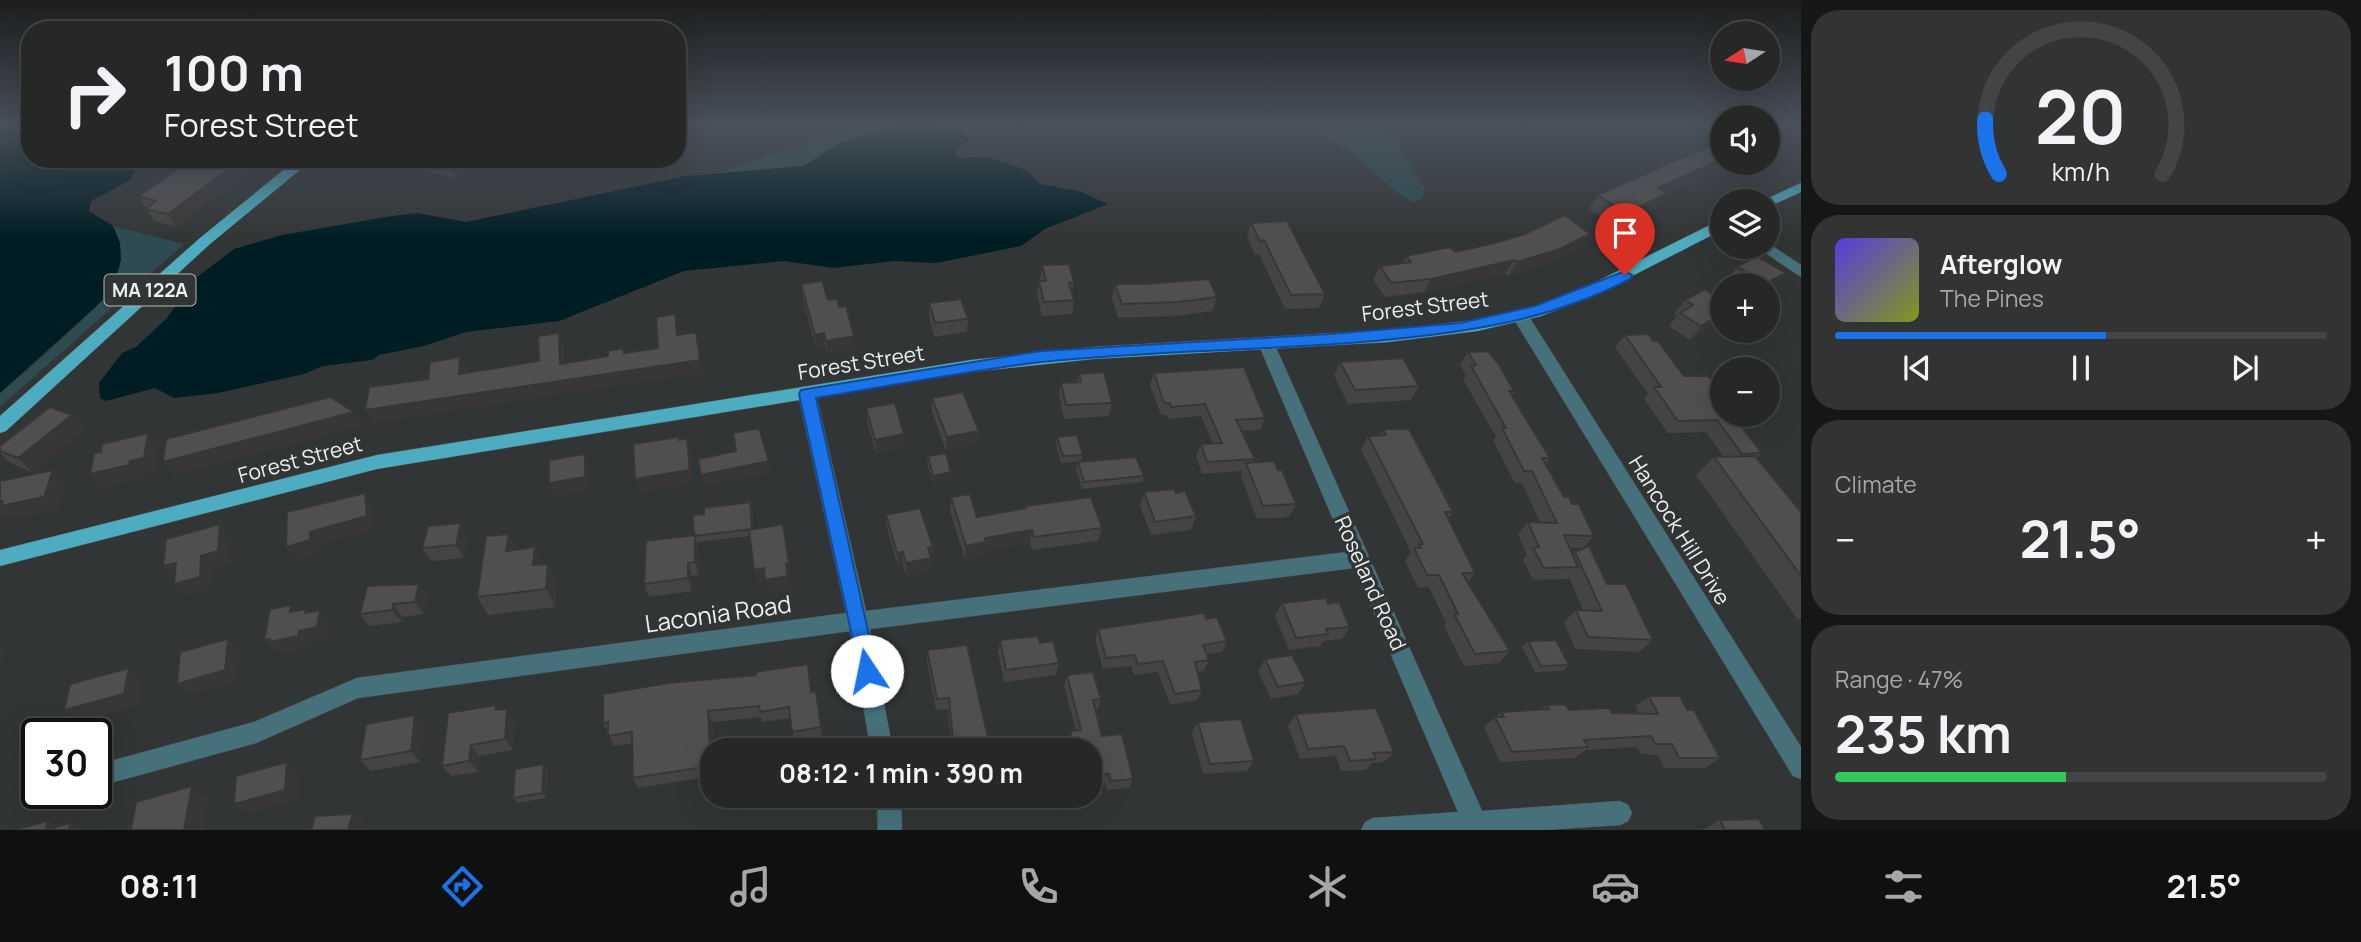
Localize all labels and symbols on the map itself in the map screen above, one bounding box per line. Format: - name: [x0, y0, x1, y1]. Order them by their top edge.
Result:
- north arrow: [1710, 21, 1780, 91]
- pin: [1595, 203, 1655, 275]
- road number: MA 122A: [104, 274, 196, 306]
- street label: Forest Street: [1360, 284, 1490, 328]
- street label: Forest Street: [796, 338, 926, 386]
- street label: Forest Street: [235, 429, 365, 489]
- street label: Hancock Hill Drive: [1623, 450, 1737, 610]
- street label: Roseland Road: [1329, 511, 1413, 655]
- street label: Laconia Road: [643, 586, 793, 640]
- position arrow: [830, 634, 904, 708]
- speed limit sign: 30: [21, 718, 112, 809]

